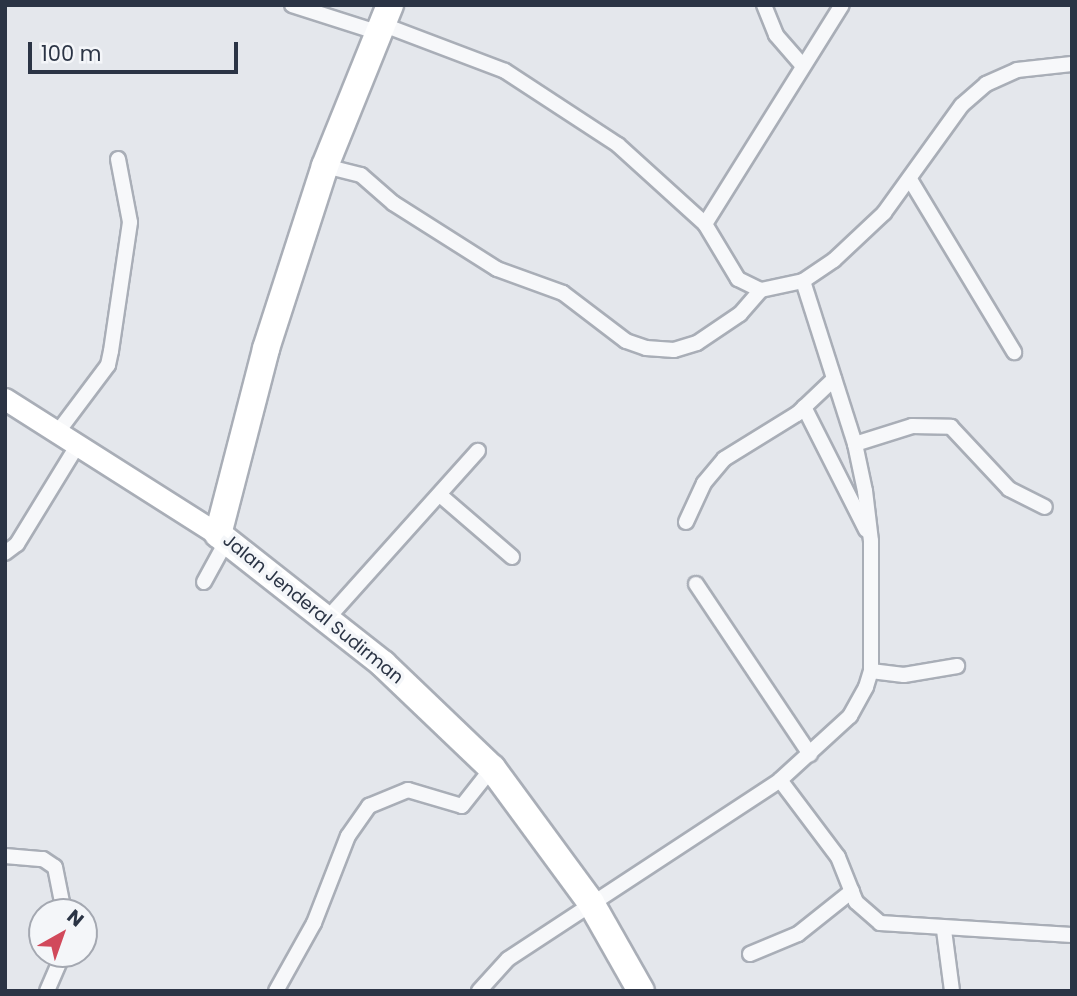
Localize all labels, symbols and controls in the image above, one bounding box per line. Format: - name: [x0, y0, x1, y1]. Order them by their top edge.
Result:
- scale bar: [32, 28, 242, 72]
- text: 100 m: [41, 39, 101, 68]
- street label: Jalan Jenderal Sudirman: [218, 530, 408, 688]
- north arrow: [28, 898, 98, 968]
- text: N: [61, 903, 90, 933]

